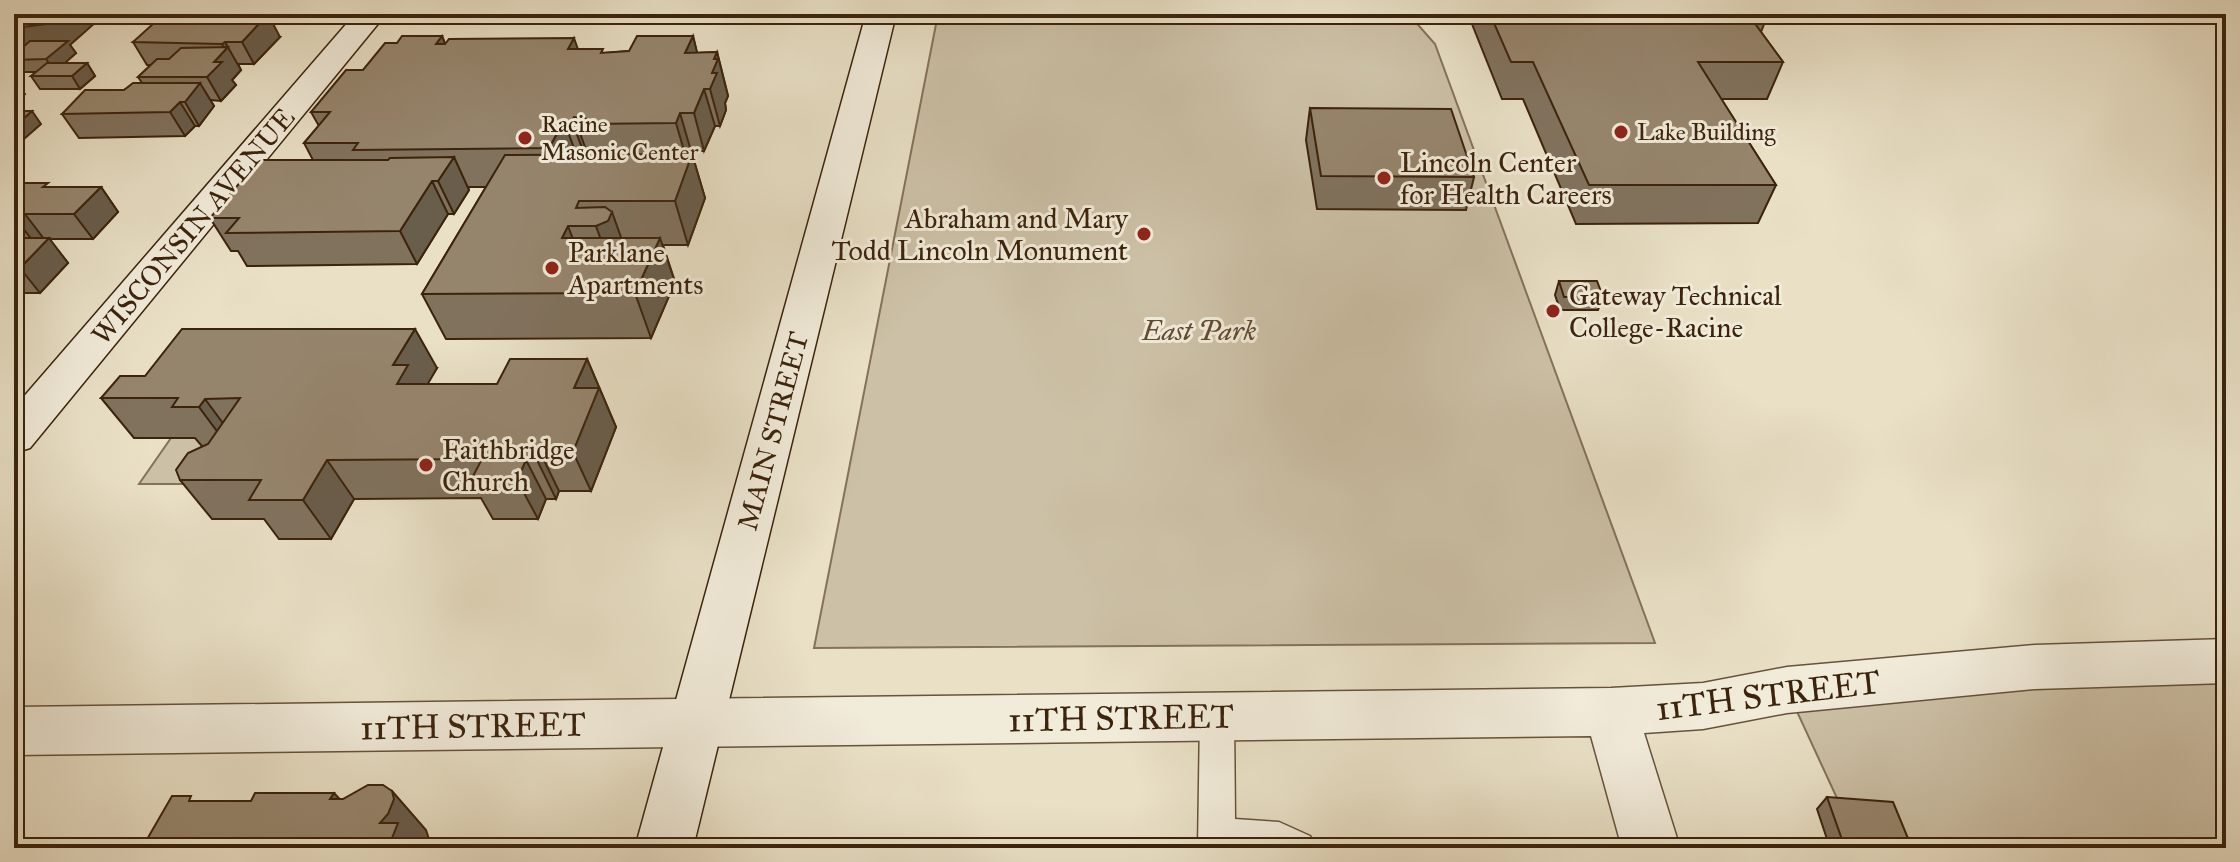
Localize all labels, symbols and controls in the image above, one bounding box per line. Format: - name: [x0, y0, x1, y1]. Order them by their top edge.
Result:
- street label: WISCONSIN AVENUE: [84, 100, 302, 352]
- place label: Racine Masonic Center: [541, 109, 698, 167]
- place label: Lake Building: [1637, 117, 1776, 147]
- marker: Lake Building: [1612, 123, 1630, 141]
- marker: Racine Masonic Center: [516, 129, 534, 147]
- place label: Lincoln Center for Health Careers: [1400, 145, 1612, 212]
- marker: Lincoln Center for Health Careers: [1375, 169, 1393, 187]
- place label: Abraham and Mary Todd Lincoln Monument: [832, 201, 1129, 268]
- marker: Abraham and Mary Todd Lincoln Monument: [1135, 225, 1153, 243]
- place label: Parklane Apartments: [567, 235, 703, 302]
- marker: Parklane Apartments: [543, 259, 561, 277]
- place label: Gateway Technical College-Racine: [1569, 278, 1782, 345]
- marker: Gateway Technical College-Racine: [1544, 302, 1562, 320]
- park label: East Park: [1141, 313, 1257, 348]
- street label: MAIN STREET: [730, 328, 816, 534]
- place label: Faithbridge Church: [442, 432, 575, 499]
- marker: Faithbridge Church: [417, 456, 435, 474]
- street label: 11TH STREET: [1653, 661, 1883, 729]
- street label: 11TH STREET: [1008, 696, 1234, 740]
- street label: 11TH STREET: [360, 704, 586, 748]

